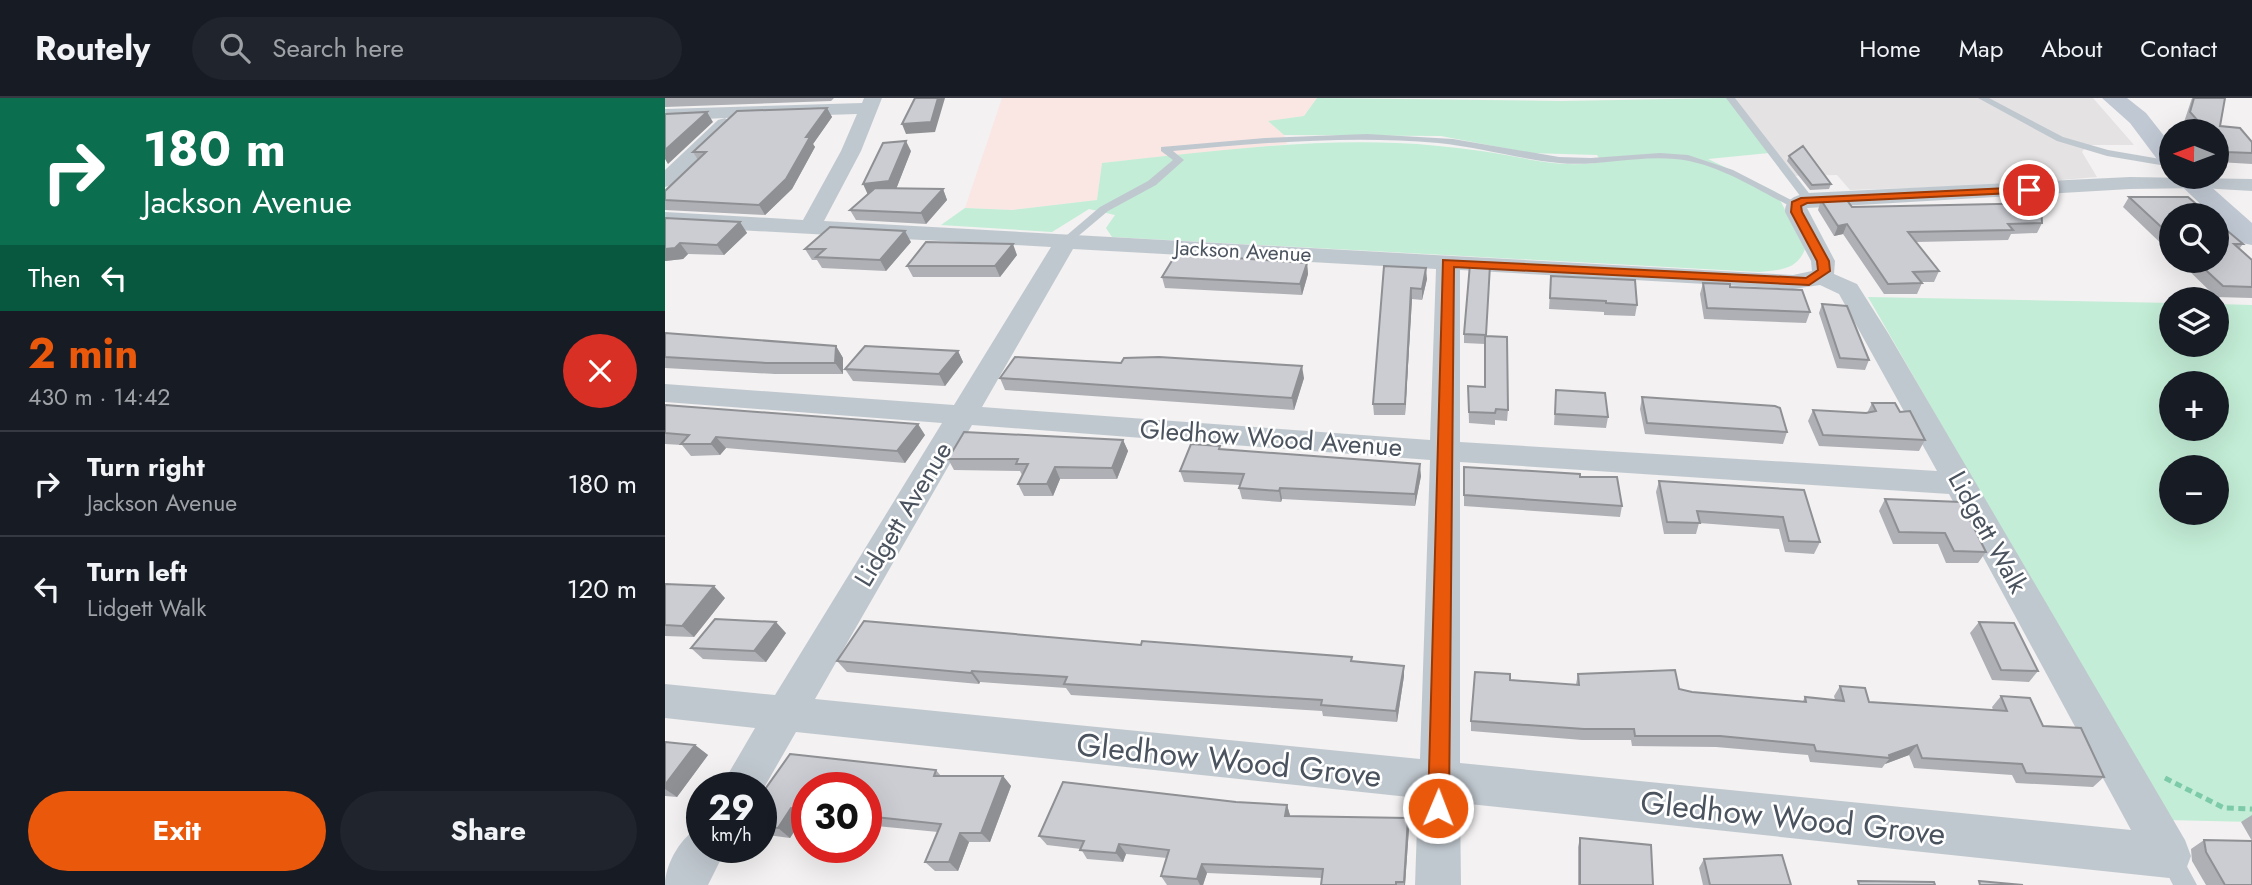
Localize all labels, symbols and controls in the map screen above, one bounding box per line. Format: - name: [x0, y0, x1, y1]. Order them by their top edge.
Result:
- search box: [192, 17, 682, 80]
- text: Routely: [35, 25, 150, 72]
- icon: search: [216, 29, 254, 67]
- text: Search here: [272, 29, 404, 67]
- text: Home: [1859, 31, 1921, 66]
- text: Map: [1959, 31, 2003, 66]
- text: About: [2041, 31, 2102, 66]
- text: Contact: [2140, 31, 2217, 66]
- text: 180 m: [143, 114, 286, 184]
- north arrow: [2159, 119, 2229, 189]
- map controls: [2159, 119, 2229, 525]
- icon: right: [28, 126, 119, 217]
- pin: [1999, 160, 2059, 220]
- icon: arrive: [2010, 171, 2048, 209]
- text: Jackson Avenue: [143, 179, 352, 225]
- button: search: [2159, 203, 2229, 273]
- street label: Jackson Avenue: [1171, 232, 1312, 270]
- text: Then: [28, 259, 81, 297]
- icon: left: [95, 259, 133, 297]
- button: layers: [2159, 287, 2229, 357]
- text: 2 min: [28, 323, 138, 384]
- button: close: [563, 334, 637, 408]
- button: +: [2159, 371, 2229, 441]
- text: 430 m · 14:42: [28, 380, 170, 414]
- street label: Gledhow Wood Avenue: [1139, 410, 1403, 466]
- street label: Lidgett Avenue: [845, 434, 961, 594]
- text: Turn right: [87, 448, 205, 486]
- button: −: [2159, 455, 2229, 525]
- street label: Lidgett Walk: [1939, 464, 2038, 601]
- icon: right: [28, 465, 66, 503]
- text: 180 m: [567, 465, 637, 503]
- text: Jackson Avenue: [87, 486, 237, 520]
- text: Turn left: [87, 553, 187, 591]
- icon: left: [28, 570, 66, 608]
- text: 120 m: [567, 570, 637, 608]
- text: Lidgett Walk: [87, 591, 206, 625]
- street label: Gledhow Wood Grove: [1074, 721, 1384, 799]
- position arrow: [1401, 771, 1475, 845]
- speed limit sign: 30: [791, 772, 882, 863]
- street label: Gledhow Wood Grove: [1638, 779, 1948, 857]
- text: 29: [708, 783, 755, 833]
- button: Exit: [28, 791, 326, 871]
- button: Share: [340, 791, 637, 871]
- text: km/h: [711, 822, 752, 848]

